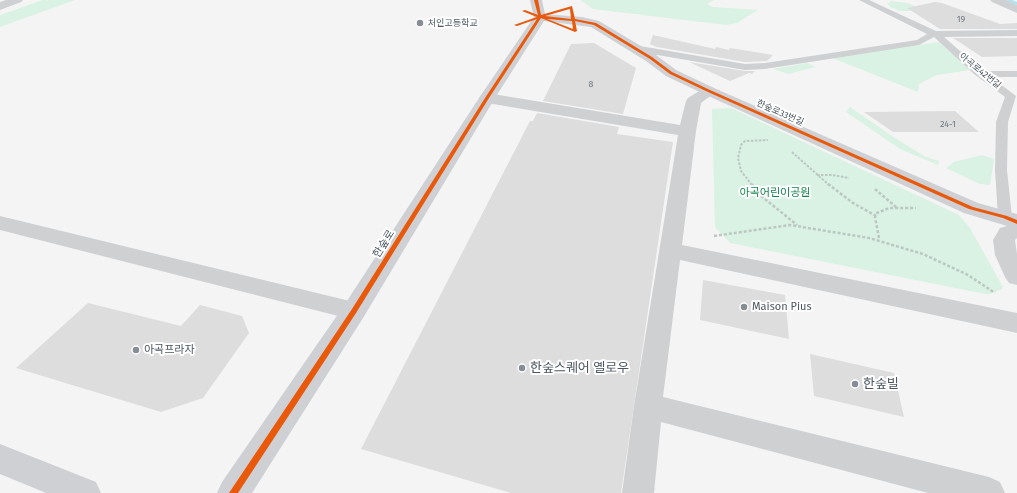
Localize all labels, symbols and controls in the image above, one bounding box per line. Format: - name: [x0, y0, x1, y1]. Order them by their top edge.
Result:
- house number: 19: [957, 14, 965, 24]
- marker: 처인고등학교: [415, 18, 425, 28]
- place label: 처인고등학교: [428, 18, 478, 28]
- street label: 아곡로42번길: [957, 51, 1003, 91]
- house number: 8: [589, 79, 593, 89]
- street label: 한숲로33번길: [755, 98, 805, 128]
- house number: 24-1: [940, 119, 956, 129]
- park label: 아곡어린이공원: [740, 186, 810, 200]
- street label: 한숲로: [370, 228, 398, 260]
- place label: Maison Pius: [752, 300, 812, 314]
- marker: Maison Pius: [739, 302, 749, 312]
- place label: 아곡프라자: [144, 343, 195, 357]
- marker: 아곡프라자: [131, 345, 141, 355]
- place label: 한숲스퀘어 옐로우: [530, 360, 629, 376]
- marker: 한숲스퀘어 옐로우: [517, 363, 527, 373]
- place label: 한숲빌: [863, 376, 899, 392]
- marker: 한숲빌: [850, 379, 860, 389]

